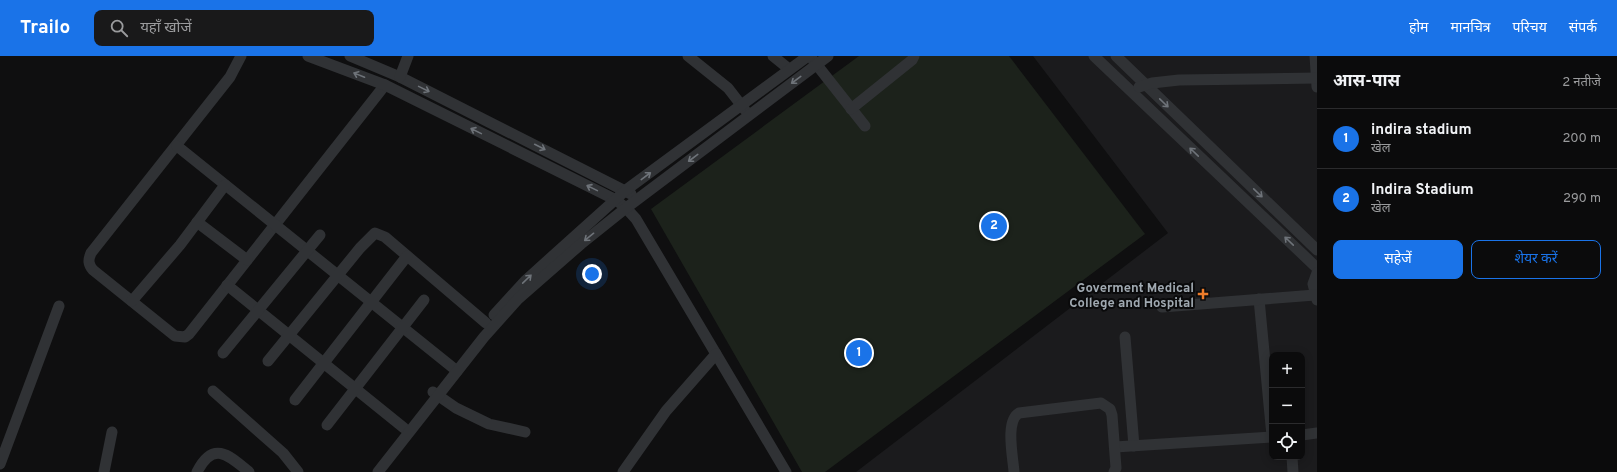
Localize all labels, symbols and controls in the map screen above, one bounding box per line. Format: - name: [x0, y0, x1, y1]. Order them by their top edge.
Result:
- search box: [94, 10, 374, 46]
- text: Trailo: [20, 16, 70, 40]
- icon: search: [108, 17, 130, 39]
- text: यहाँ खोजें: [140, 19, 192, 38]
- text: होम: [1409, 20, 1428, 37]
- text: मानचित्र: [1450, 20, 1491, 37]
- text: परिचय: [1513, 20, 1547, 37]
- text: संपर्क: [1569, 20, 1597, 37]
- one-way arrow: [353, 70, 365, 78]
- text: आस-पास: [1333, 71, 1400, 93]
- one-way arrow: [791, 75, 802, 84]
- text: 2 नतीजे: [1562, 75, 1601, 91]
- one-way arrow: [417, 86, 429, 93]
- one-way arrow: [1159, 98, 1169, 108]
- text: indira stadium: [1371, 121, 1472, 140]
- one-way arrow: [470, 126, 482, 134]
- text: 1: [1343, 131, 1349, 147]
- text: 200 m: [1562, 131, 1601, 147]
- text: खेल: [1371, 141, 1390, 157]
- one-way arrow: [534, 144, 546, 151]
- one-way arrow: [1190, 148, 1200, 157]
- one-way arrow: [687, 153, 698, 162]
- one-way arrow: [641, 172, 652, 180]
- text: Indira Stadium: [1371, 181, 1474, 200]
- one-way arrow: [587, 184, 599, 191]
- one-way arrow: [1253, 188, 1263, 197]
- text: 2: [1342, 191, 1350, 207]
- text: 290 m: [1563, 191, 1601, 207]
- text: खेल: [1371, 201, 1390, 217]
- pin: 2: [981, 211, 1007, 241]
- one-way arrow: [584, 232, 595, 241]
- one-way arrow: [1284, 236, 1294, 246]
- button: सहेजें: [1333, 240, 1463, 279]
- button: शेयर करें: [1471, 240, 1601, 279]
- your location: [582, 264, 602, 284]
- one-way arrow: [522, 274, 532, 284]
- place label: Goverment Medical College and Hospital: [1069, 281, 1194, 312]
- marker: Goverment Medical College and Hospital: [1197, 288, 1209, 300]
- pin: 1: [846, 338, 872, 368]
- map controls: [1269, 352, 1305, 460]
- button: +: [1269, 352, 1305, 388]
- button: −: [1269, 388, 1305, 424]
- button: locate: [1269, 424, 1305, 460]

